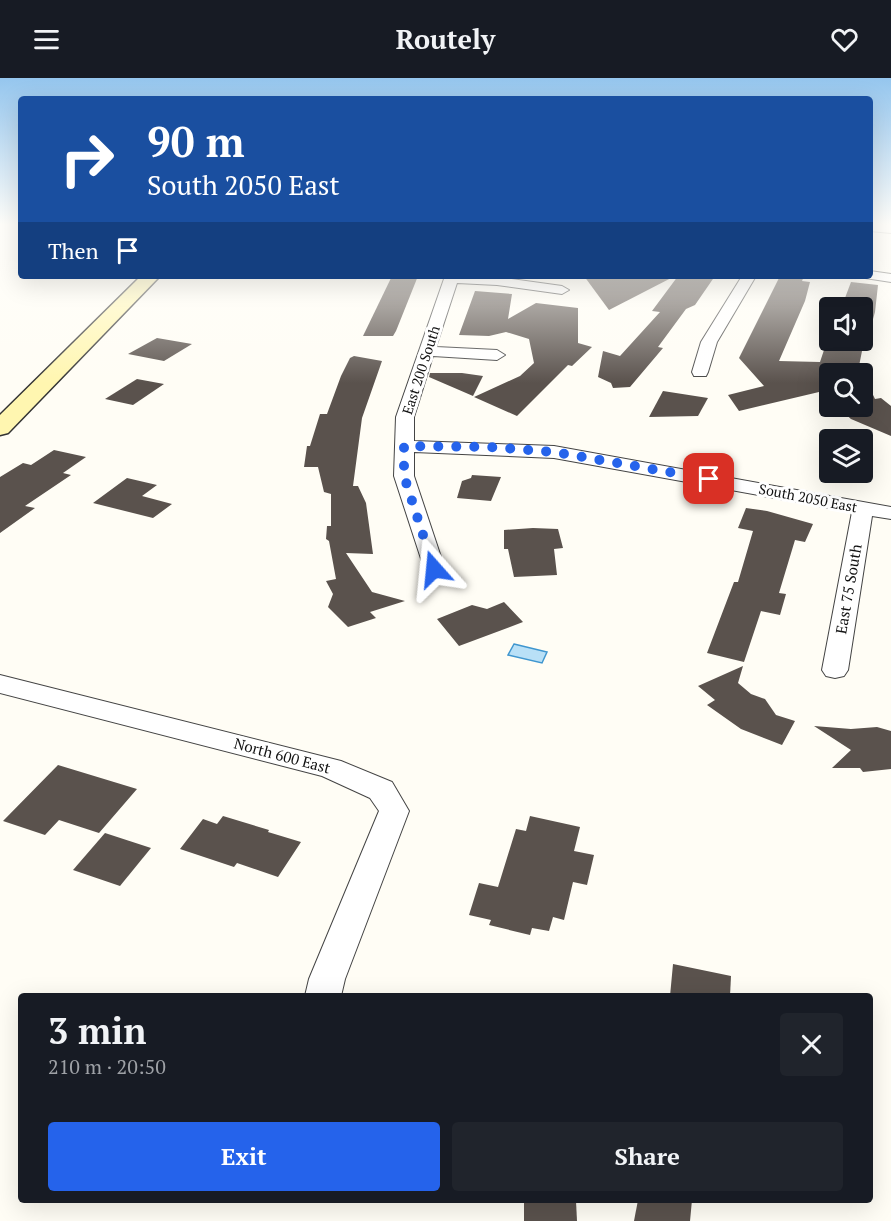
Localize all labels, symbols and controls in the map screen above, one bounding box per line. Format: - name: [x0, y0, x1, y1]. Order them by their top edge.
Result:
- text: Routely: [396, 21, 495, 57]
- icon: menu: [30, 23, 63, 56]
- icon: heart: [828, 23, 861, 56]
- text: 90 m: [147, 113, 245, 169]
- icon: right: [48, 120, 126, 198]
- text: South 2050 East: [147, 167, 340, 203]
- icon: arrive: [111, 234, 144, 267]
- text: Then: [48, 236, 99, 265]
- map controls: [819, 297, 873, 483]
- button: sound: [819, 297, 873, 351]
- street label: East 200 South: [397, 323, 444, 417]
- button: search: [819, 363, 873, 417]
- button: layers: [819, 429, 873, 483]
- pin: [683, 453, 734, 504]
- icon: arrive: [692, 462, 725, 495]
- street label: South 2050 East: [757, 479, 860, 517]
- position arrow: [402, 537, 466, 601]
- street label: East 75 South: [830, 542, 866, 635]
- street label: North 600 East: [232, 733, 333, 778]
- text: 3 min: [48, 1007, 146, 1054]
- button: close: [780, 1013, 843, 1076]
- text: 210 m · 20:50: [48, 1053, 166, 1080]
- button: Exit: [48, 1122, 440, 1191]
- button: Share: [452, 1122, 843, 1191]

